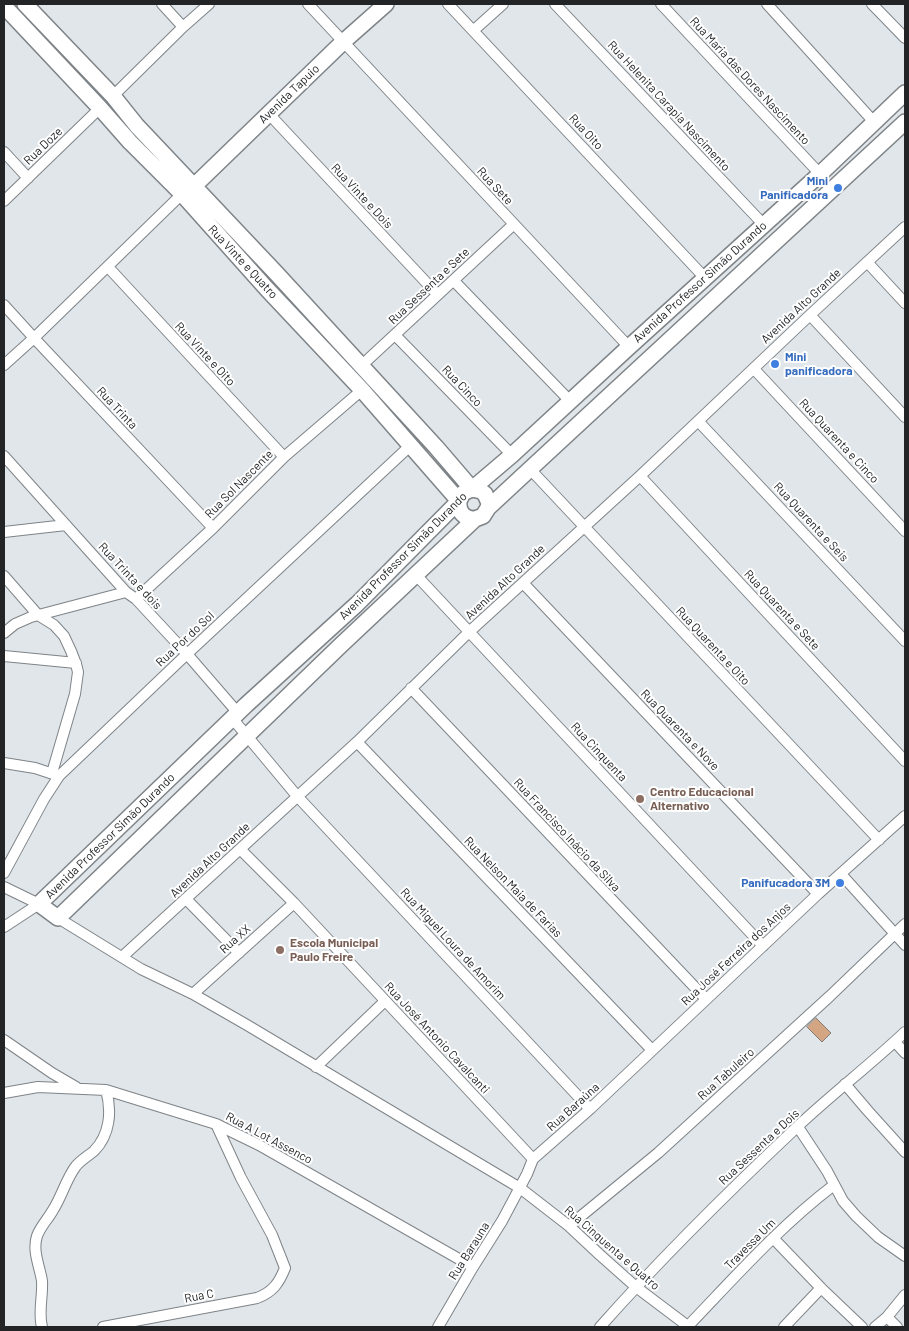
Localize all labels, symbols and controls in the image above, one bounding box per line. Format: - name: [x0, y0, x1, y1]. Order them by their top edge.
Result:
- street label: Rua Maria das Dores Nascimento: [687, 14, 813, 148]
- street label: Rua Helenita Carapia Nascimento: [605, 38, 733, 174]
- street label: Avenida Tapuio: [256, 61, 322, 127]
- street label: Rua Oito: [566, 111, 606, 153]
- street label: Rua Doze: [21, 124, 65, 168]
- street label: Rua Vinte e Dois: [328, 161, 396, 231]
- street label: Rua Sete: [474, 164, 516, 208]
- place label: Mini Panificadora: [760, 174, 828, 202]
- marker: Mini Panificadora: [832, 182, 844, 194]
- street label: Avenida Professor Simão Durando: [630, 218, 770, 346]
- street label: Rua Vinte e Quatro: [205, 222, 281, 302]
- street label: Rua Sessenta e Sete: [386, 245, 472, 327]
- street label: Avenida Alto Grande: [758, 265, 844, 347]
- street label: Rua Vinte e Oito: [172, 319, 238, 389]
- place label: Mini panificadora: [785, 350, 853, 378]
- marker: Mini panificadora: [769, 358, 781, 370]
- street label: Rua Cinco: [439, 362, 485, 410]
- street label: Rua Trinta: [94, 384, 140, 432]
- street label: Rua Quarenta e Cinco: [796, 396, 882, 486]
- street label: Rua Sol Nascente: [202, 447, 276, 521]
- street label: Rua Quarenta e Seis: [771, 479, 851, 565]
- street label: Avenida Professor Simão Durando: [336, 489, 470, 623]
- street label: Rua Trinta e dois: [95, 540, 165, 612]
- street label: Avenida Alto Grande: [462, 541, 548, 623]
- street label: Rua Quarenta e Sete: [741, 567, 823, 653]
- street label: Rua Quarenta e Oito: [673, 604, 753, 688]
- street label: Rua Por do Sol: [153, 608, 217, 670]
- street label: Rua Quarenta e Nove: [638, 687, 722, 773]
- street label: Rua Cinquenta: [568, 719, 630, 785]
- street label: Avenida Professor Simão Durando: [42, 770, 178, 902]
- street label: Rua Francisco Inácio da Silva: [511, 775, 623, 895]
- place label: Centro Educacional Alternativo: [650, 785, 754, 813]
- marker: Centro Educacional Alternativo: [634, 793, 646, 805]
- street label: Avenida Alto Grande: [167, 819, 253, 901]
- street label: Rua Nelson Maia de Farias: [461, 834, 565, 940]
- place label: Panifucadora 3M: [741, 876, 830, 890]
- marker: Panifucadora 3M: [834, 877, 846, 889]
- street label: Rua Miguel Loura de Amorim: [397, 885, 509, 1003]
- street label: Rua José Ferreira dos Anjos: [678, 900, 794, 1008]
- street label: Rua XX: [217, 921, 253, 957]
- place label: Escola Municipal Paulo Freire: [290, 936, 378, 964]
- marker: Escola Municipal Paulo Freire: [274, 944, 286, 956]
- street label: Rua José Antonio Cavalcanti: [382, 979, 492, 1097]
- street label: Rua Tabuleiro: [695, 1045, 757, 1103]
- street label: Rua Baraúna: [544, 1080, 602, 1134]
- street label: Rua Sessenta e Dois: [716, 1106, 802, 1188]
- street label: Rua A Lot Assenco: [223, 1109, 315, 1167]
- street label: Rua Cinquenta e Quatro: [561, 1203, 663, 1293]
- street label: Travessa Um: [722, 1216, 778, 1272]
- street label: Rua Barauna: [446, 1219, 492, 1283]
- street label: Rua C: [183, 1286, 215, 1306]

